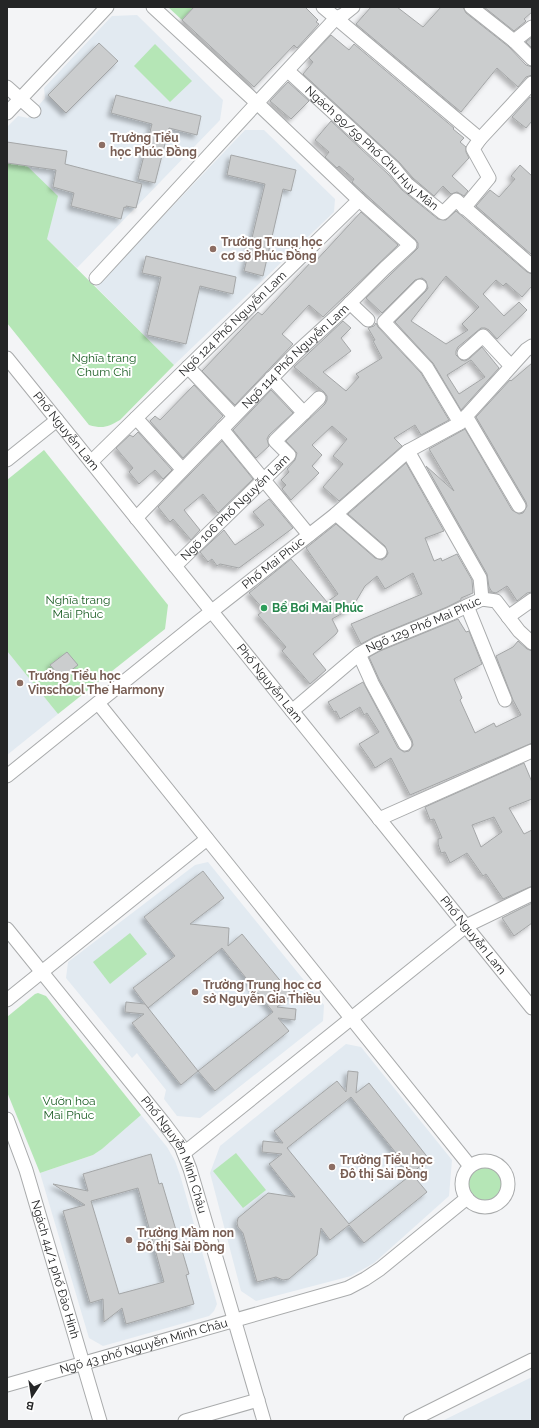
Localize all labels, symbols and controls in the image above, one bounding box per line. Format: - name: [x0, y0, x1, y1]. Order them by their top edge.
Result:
- street label: Ngách 99/59 Phố Chu Huy Mân: [302, 83, 441, 213]
- place label: Trường Tiểu học Phúc Đồng: [110, 131, 197, 159]
- marker: Trường Tiểu học Phúc Đồng: [97, 140, 107, 150]
- place label: Trường Trung học cơ sở Phúc Đồng: [221, 235, 323, 263]
- marker: Trường Trung học cơ sở Phúc Đồng: [208, 244, 218, 254]
- street label: Ngõ 124 Phố Nguyễn Lam: [176, 268, 289, 379]
- street label: Ngõ 114 Phố Nguyễn Lam: [239, 301, 352, 411]
- park label: Nghĩa trang Chum Chi: [72, 351, 136, 379]
- street label: Phố Nguyễn Lam: [30, 389, 102, 473]
- street label: Ngõ 106 Phố Nguyễn Lam: [178, 451, 292, 563]
- street label: Phố Mai Phúc: [239, 534, 308, 592]
- park label: Nghĩa trang Mai Phúc: [46, 593, 110, 621]
- street label: Ngõ 129 Phố Mai Phúc: [364, 593, 484, 656]
- place label: Bể Bơi Mai Phúc: [272, 601, 364, 615]
- marker: Bể Bơi Mai Phúc: [259, 603, 269, 613]
- street label: Phố Nguyễn Lam: [234, 641, 305, 725]
- place label: Trường Tiểu học Vinschool The Harmony: [28, 669, 165, 697]
- marker: Trường Tiểu học Vinschool The Harmony: [15, 678, 25, 688]
- street label: Phố Nguyễn Lam: [437, 893, 509, 977]
- place label: Trường Trung học cơ sở Nguyễn Gia Thiều: [203, 978, 321, 1006]
- marker: Trường Trung học cơ sở Nguyễn Gia Thiều: [190, 987, 200, 997]
- park label: Vườn hoa Mai Phúc: [42, 1094, 96, 1122]
- street label: Phố Nguyễn Minh Châu: [138, 1094, 210, 1215]
- place label: Trường Tiểu học Đô thị Sài Đồng: [340, 1153, 433, 1181]
- marker: Trường Tiểu học Đô thị Sài Đồng: [327, 1162, 337, 1172]
- street label: Ngách 44/1 phố Đào Hinh: [28, 1198, 82, 1340]
- place label: Trường Mầm non Đô thị Sài Đồng: [137, 1226, 234, 1254]
- marker: Trường Mầm non Đô thị Sài Đồng: [124, 1235, 134, 1245]
- street label: Ngõ 43 phố Nguyễn Minh Châu: [58, 1316, 229, 1377]
- north arrow: [12, 1376, 52, 1416]
- text: B: [25, 1398, 35, 1412]

